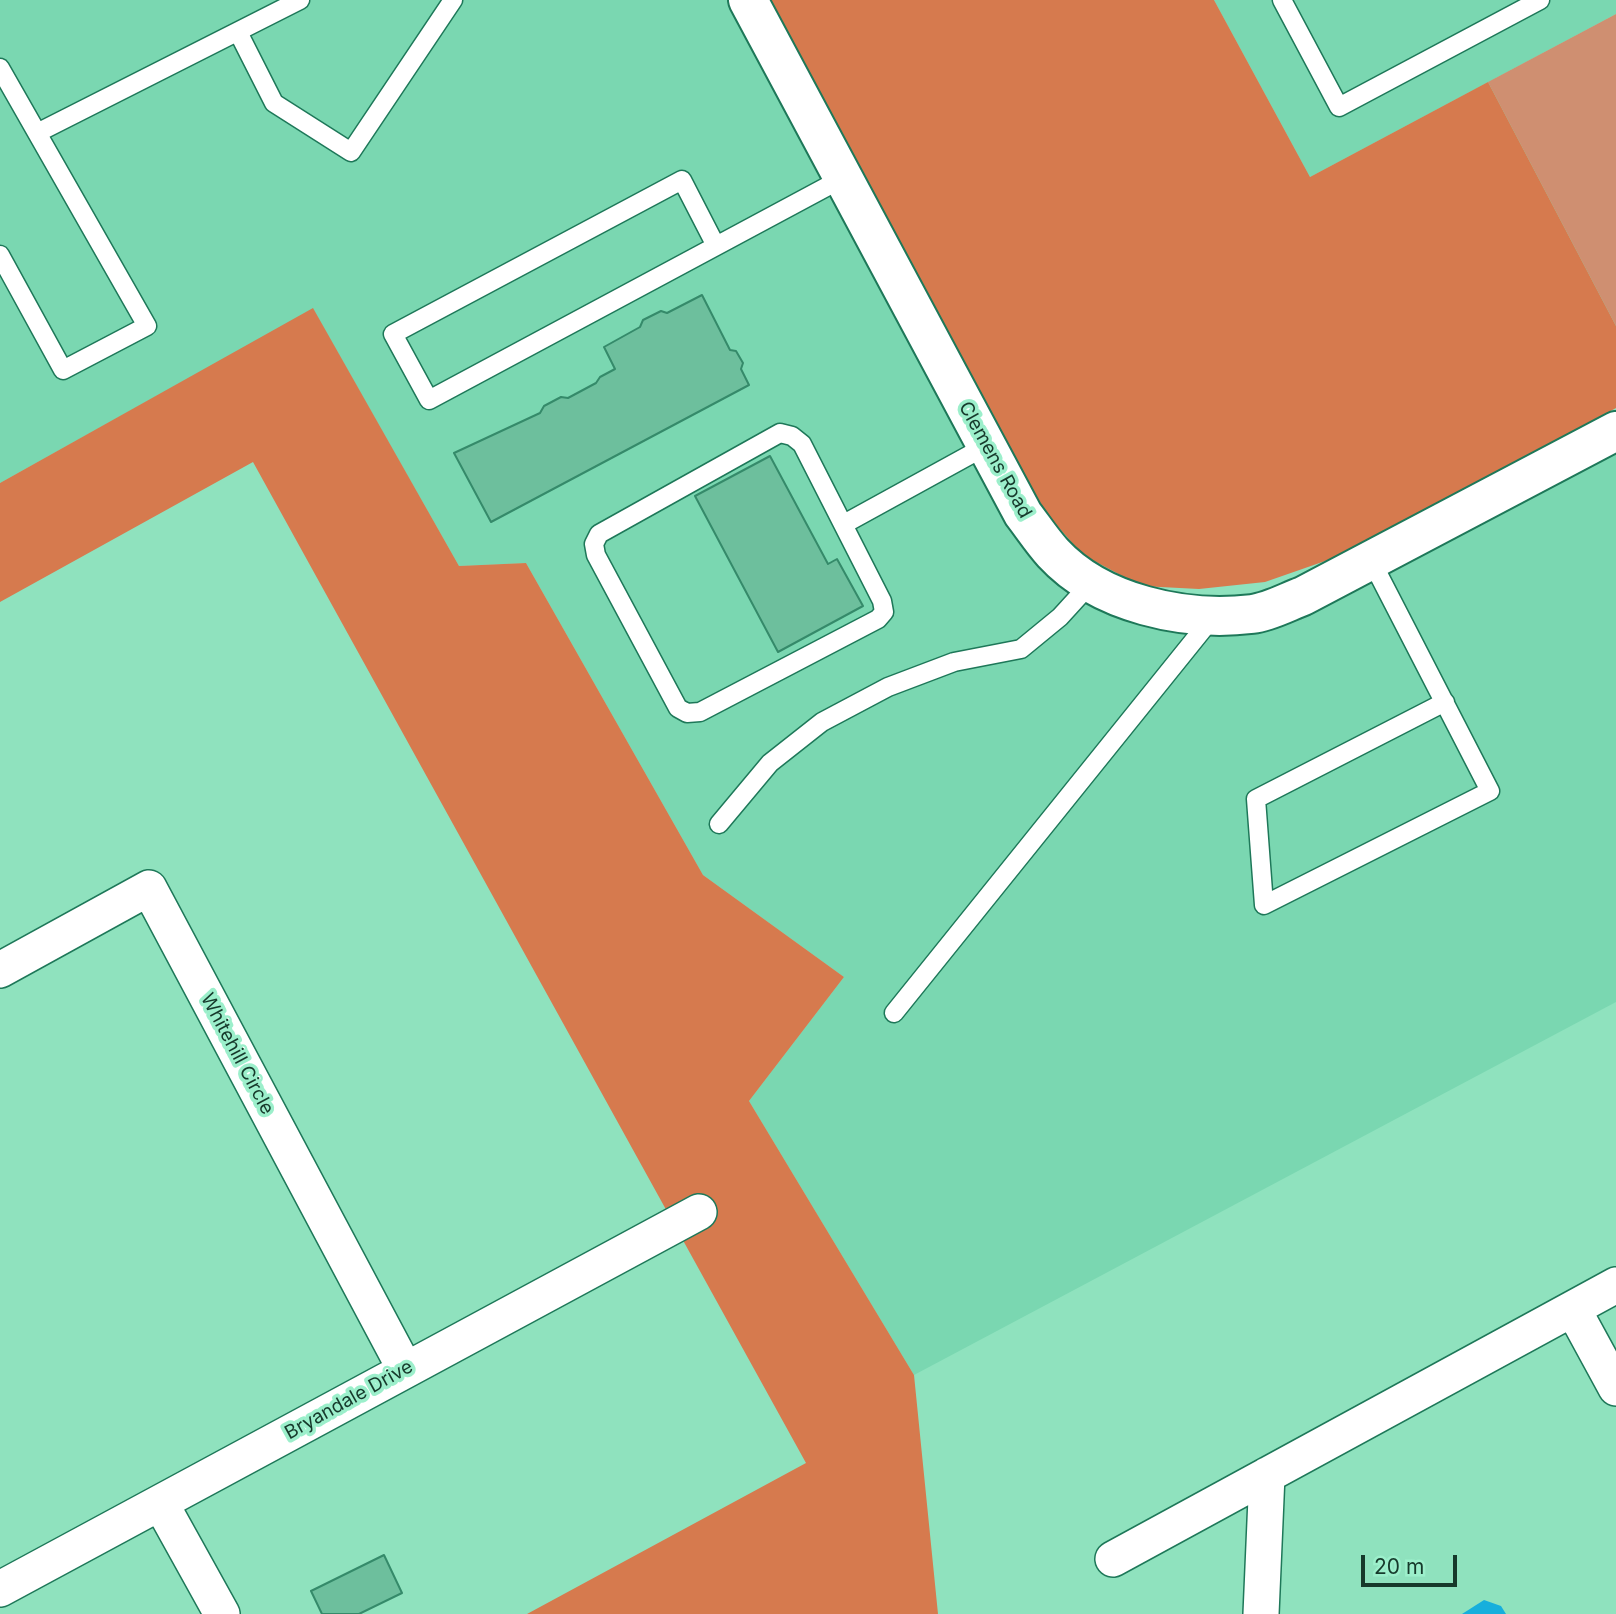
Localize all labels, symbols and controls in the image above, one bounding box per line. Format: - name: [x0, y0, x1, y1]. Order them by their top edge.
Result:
- street label: Clemens Road: [954, 398, 1036, 522]
- street label: Whitehill Circle: [196, 990, 278, 1118]
- street label: Bryandale Drive: [281, 1355, 417, 1445]
- scale bar: [1364, 1540, 1460, 1584]
- text: 20 m: [1374, 1554, 1424, 1579]

